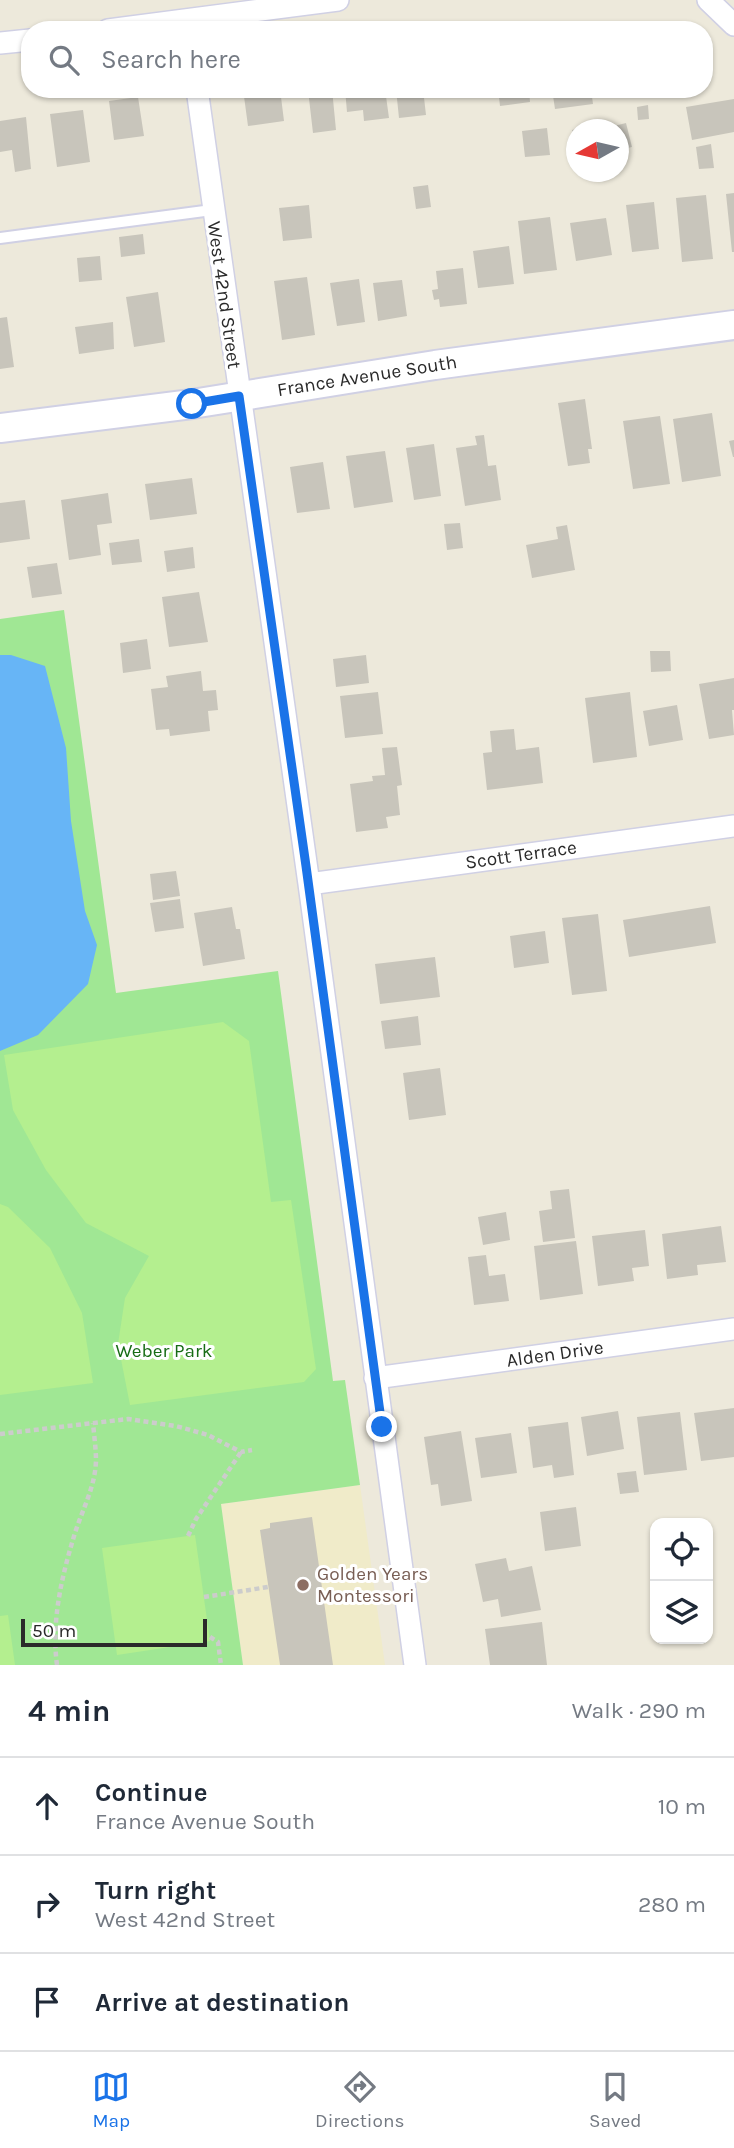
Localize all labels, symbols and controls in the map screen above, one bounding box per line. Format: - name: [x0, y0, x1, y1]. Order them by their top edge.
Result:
- search box: [21, 21, 713, 98]
- icon: search: [45, 41, 83, 79]
- text: Search here: [101, 44, 241, 75]
- north arrow: [566, 119, 629, 182]
- street label: West 42nd Street: [203, 220, 245, 370]
- street label: France Avenue South: [275, 351, 459, 401]
- route start: [176, 388, 207, 419]
- street label: Scott Terrace: [464, 836, 578, 874]
- street label: Alden Drive: [505, 1336, 605, 1372]
- park label: Weber Park: [115, 1340, 213, 1362]
- route end: [366, 1411, 397, 1442]
- map controls: [650, 1518, 713, 1644]
- button: locate: [650, 1518, 713, 1581]
- place label: Golden Years Montessori: [317, 1563, 428, 1607]
- marker: Golden Years Montessori: [295, 1577, 311, 1593]
- button: layers: [650, 1581, 713, 1644]
- scale bar: [21, 1616, 206, 1648]
- text: 50 m: [32, 1620, 76, 1642]
- text: 4 min: [28, 1693, 110, 1729]
- text: Walk · 290 m: [572, 1697, 706, 1724]
- text: Continue: [95, 1777, 207, 1808]
- icon: ahead: [28, 1787, 66, 1825]
- text: 10 m: [658, 1793, 706, 1820]
- text: France Avenue South: [95, 1808, 315, 1835]
- text: Turn right: [95, 1875, 216, 1906]
- icon: right: [28, 1885, 66, 1923]
- text: 280 m: [638, 1891, 706, 1918]
- text: West 42nd Street: [95, 1906, 275, 1933]
- icon: arrive: [28, 1983, 66, 2021]
- text: Arrive at destination: [95, 1987, 349, 2018]
- tab: Map: [92, 2068, 130, 2132]
- tab: Directions: [315, 2068, 404, 2132]
- tab: Saved: [589, 2068, 642, 2132]

